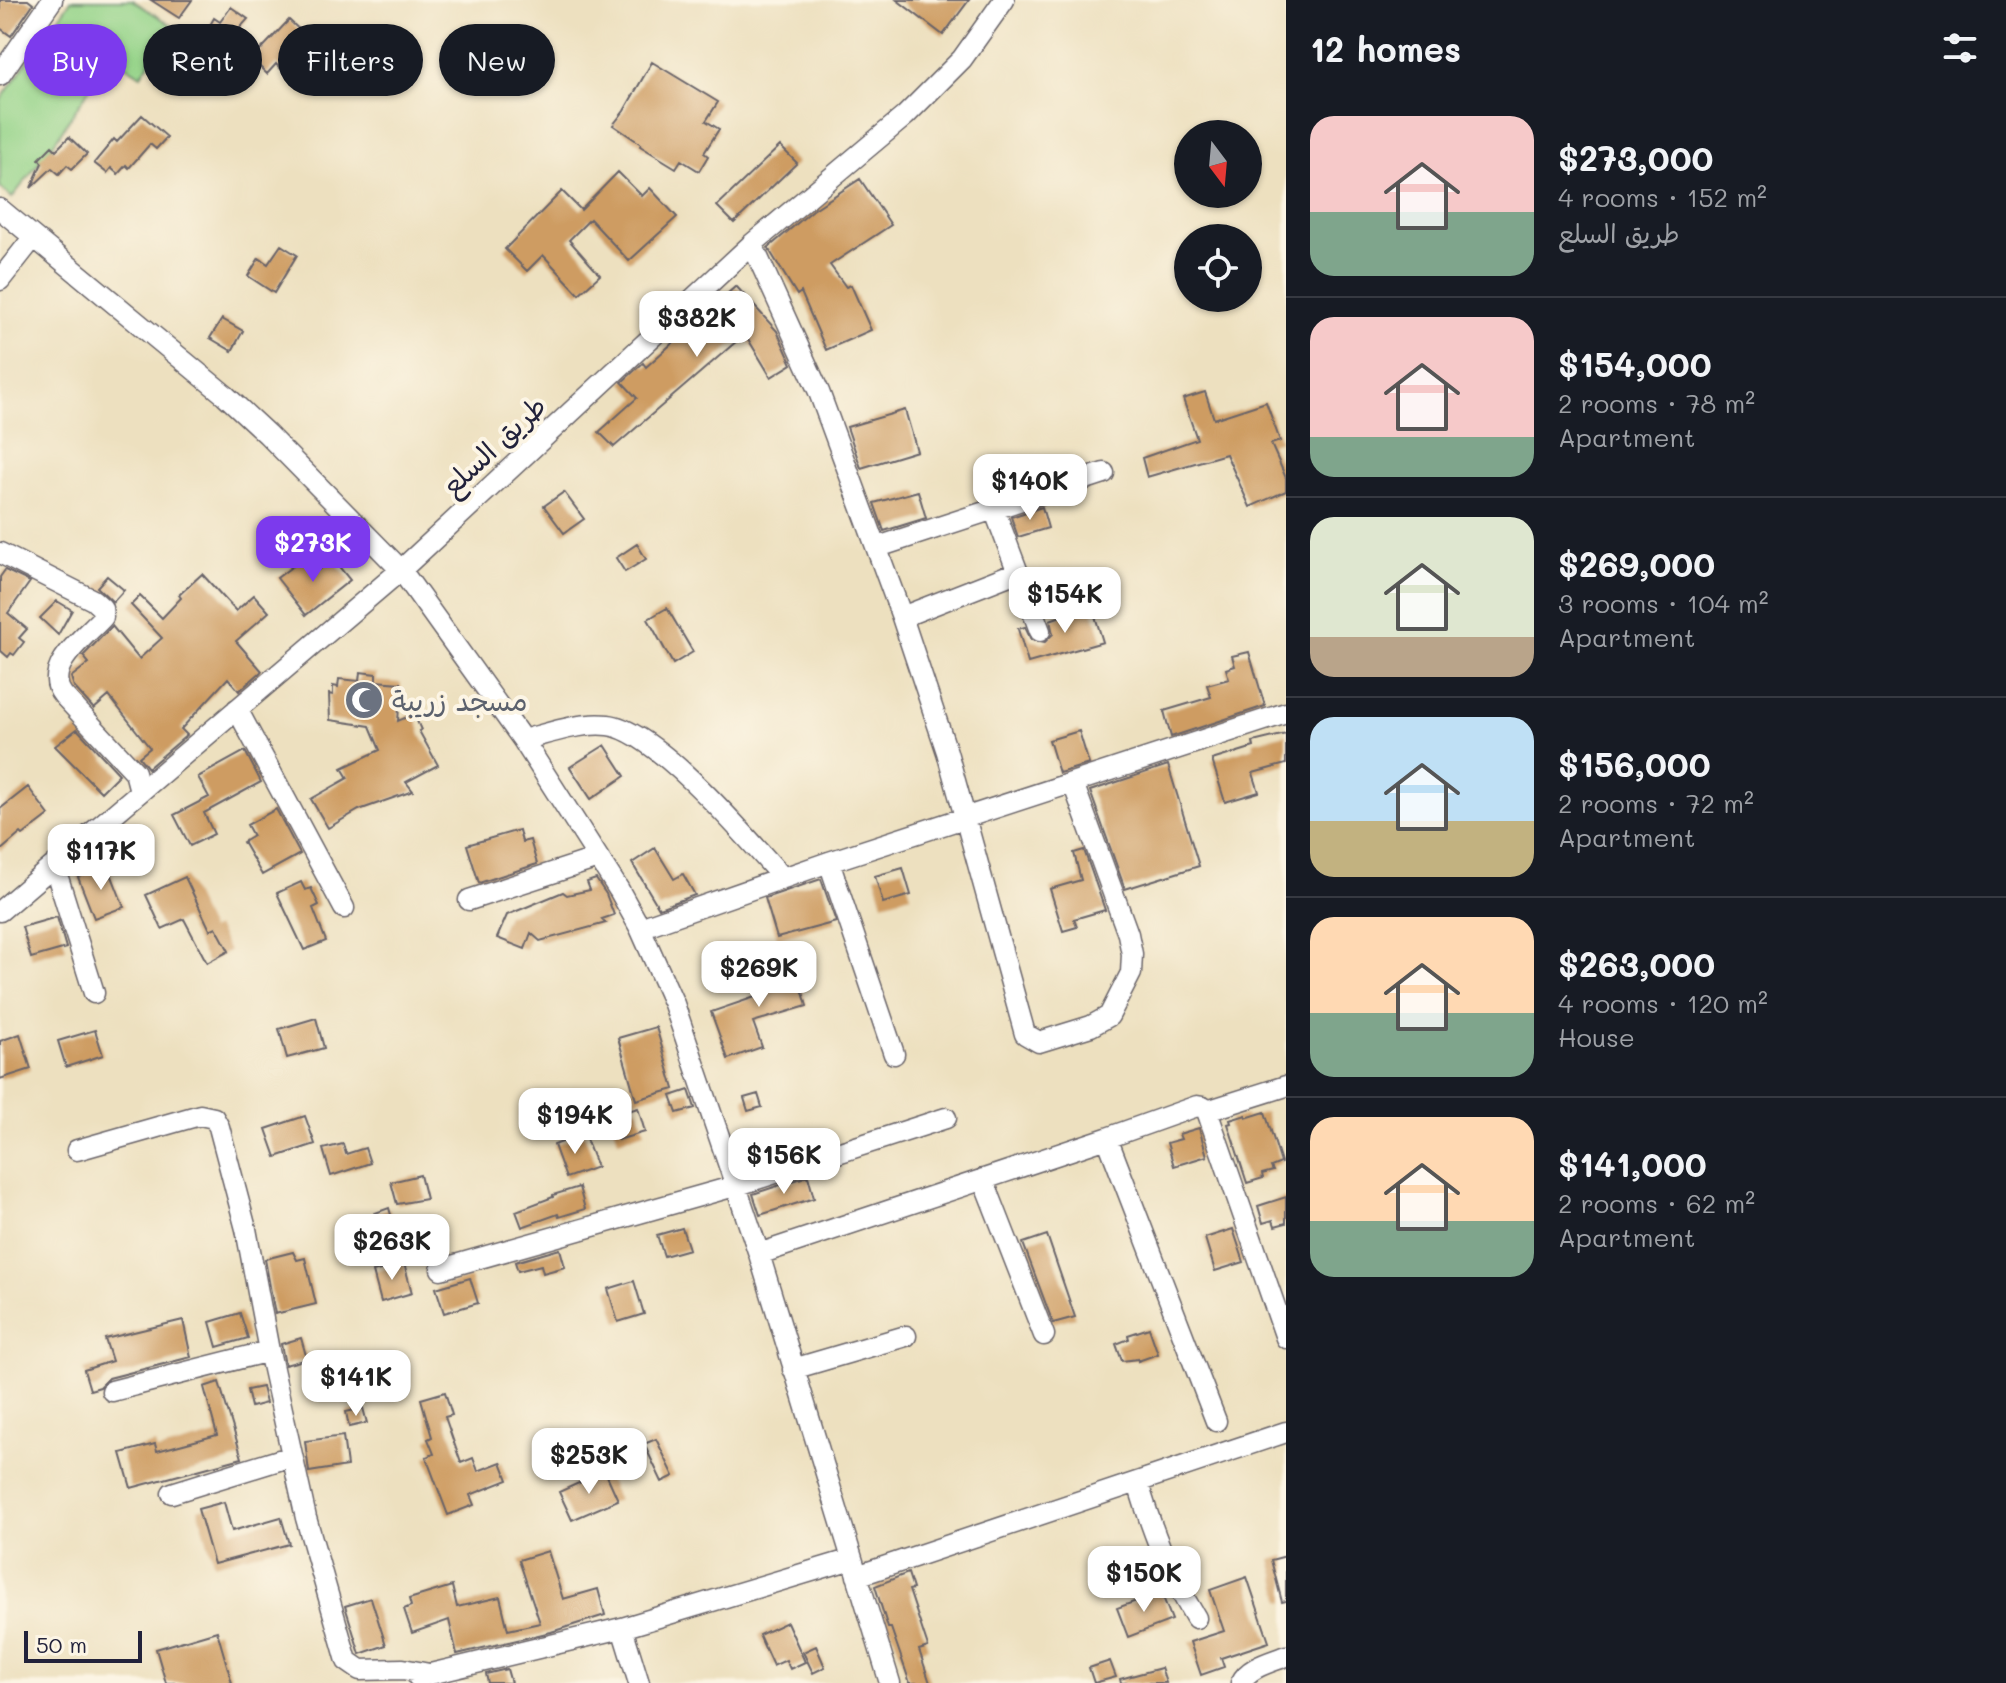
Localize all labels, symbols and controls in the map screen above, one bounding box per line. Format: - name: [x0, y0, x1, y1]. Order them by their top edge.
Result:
- chip: Buy: [24, 24, 127, 96]
- chip: Rent: [143, 24, 262, 96]
- chip: Filters: [278, 24, 423, 96]
- chip: New: [439, 24, 555, 96]
- text: 12 homes: [1310, 26, 1461, 71]
- icon: filters: [1938, 26, 1982, 70]
- north arrow: [1174, 120, 1262, 208]
- map controls: [1174, 120, 1262, 312]
- text: $273,000: [1558, 135, 1713, 180]
- icon: home: [1374, 148, 1470, 244]
- text: 4 rooms · 152 m²: [1558, 180, 1767, 214]
- text: طريق السلع: [1558, 216, 1679, 250]
- button: locate: [1174, 224, 1262, 312]
- pin: $382K: [641, 291, 753, 359]
- text: $382K: [657, 300, 737, 334]
- text: $154,000: [1558, 341, 1712, 386]
- icon: home: [1374, 349, 1470, 445]
- text: 2 rooms · 78 m²: [1558, 386, 1755, 420]
- street label: طريق السلع: [433, 387, 555, 505]
- text: Apartment: [1558, 420, 1695, 454]
- pin: $140K: [974, 454, 1086, 522]
- text: $140K: [991, 463, 1069, 497]
- pin: $273K: [257, 516, 369, 584]
- text: $273K: [274, 525, 352, 559]
- text: $269,000: [1558, 541, 1715, 586]
- icon: home: [1374, 549, 1470, 645]
- pin: $154K: [1009, 567, 1121, 635]
- text: $154K: [1027, 576, 1103, 610]
- text: 3 rooms · 104 m²: [1558, 586, 1769, 620]
- text: Apartment: [1558, 620, 1695, 654]
- mosque icon: مسجد زريبة: [343, 679, 385, 721]
- place label: مسجد زريبة: [392, 682, 527, 719]
- text: $156,000: [1558, 741, 1711, 786]
- icon: home: [1374, 749, 1470, 845]
- text: 2 rooms · 72 m²: [1558, 786, 1754, 820]
- text: Apartment: [1558, 820, 1695, 854]
- pin: $117K: [45, 824, 157, 892]
- text: $117K: [66, 833, 136, 867]
- pin: $269K: [703, 941, 815, 1009]
- text: $263,000: [1558, 941, 1715, 986]
- icon: home: [1374, 949, 1470, 1045]
- text: $269K: [719, 950, 799, 984]
- text: 4 rooms · 120 m²: [1558, 986, 1768, 1020]
- text: House: [1558, 1020, 1635, 1054]
- pin: $194K: [519, 1088, 631, 1156]
- text: $194K: [537, 1097, 613, 1131]
- pin: $156K: [728, 1128, 840, 1196]
- text: $156K: [746, 1137, 822, 1171]
- text: $141,000: [1558, 1141, 1707, 1186]
- icon: home: [1374, 1149, 1470, 1245]
- text: 2 rooms · 62 m²: [1558, 1186, 1755, 1220]
- pin: $263K: [336, 1214, 448, 1282]
- text: Apartment: [1558, 1220, 1695, 1254]
- text: $263K: [352, 1223, 432, 1257]
- pin: $141K: [300, 1350, 412, 1418]
- text: $141K: [320, 1359, 392, 1393]
- pin: $253K: [533, 1428, 645, 1496]
- text: $253K: [550, 1437, 628, 1471]
- pin: $150K: [1088, 1546, 1200, 1614]
- text: $150K: [1106, 1555, 1182, 1589]
- scale bar: [24, 1627, 142, 1663]
- text: 50 m: [36, 1630, 87, 1659]

